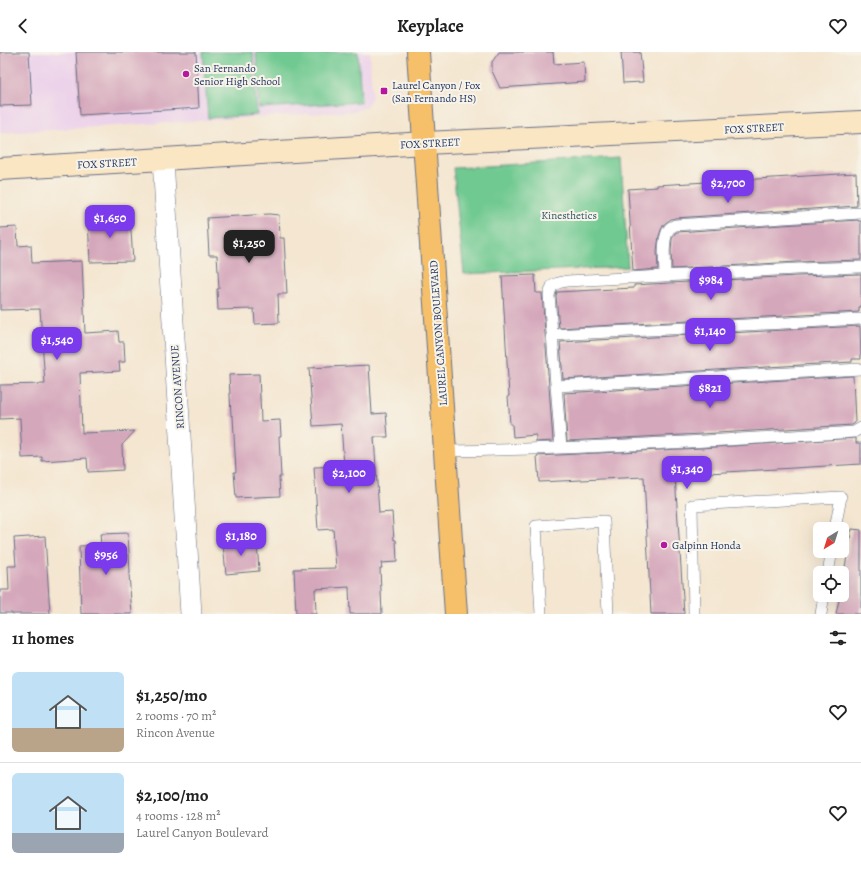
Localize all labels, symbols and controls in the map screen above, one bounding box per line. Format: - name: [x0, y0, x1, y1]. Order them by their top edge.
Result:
- text: Keyplace: [397, 14, 464, 38]
- icon: back: [12, 15, 34, 37]
- icon: heart: [827, 15, 849, 37]
- place label: San Fernando Senior High School: [194, 61, 280, 89]
- marker: San Fernando Senior High School: [181, 69, 191, 79]
- place label: Laurel Canyon / Fox (San Fernando HS): [392, 78, 481, 106]
- marker: Laurel Canyon / Fox (San Fernando HS): [379, 86, 389, 96]
- street label: FOX STREET: [724, 119, 784, 138]
- street label: FOX STREET: [400, 134, 460, 153]
- street label: FOX STREET: [77, 154, 137, 173]
- pin: $2,700: [695, 170, 761, 204]
- text: $2,700: [711, 174, 745, 191]
- pin: $1,650: [77, 205, 143, 239]
- park label: Kinesthetics: [541, 208, 597, 223]
- text: $1,650: [94, 209, 126, 226]
- pin: $1,250: [216, 230, 282, 264]
- text: $1,250: [233, 234, 265, 251]
- street label: LAUREL CANYON BOULEVARD: [426, 259, 451, 406]
- pin: $984: [687, 267, 735, 301]
- text: $984: [699, 271, 723, 288]
- pin: $1,140: [677, 318, 743, 352]
- text: $1,140: [694, 322, 726, 339]
- pin: $1,540: [24, 327, 90, 361]
- text: $1,540: [41, 331, 73, 348]
- street label: RINCON AVENUE: [167, 344, 188, 429]
- pin: $821: [686, 375, 734, 409]
- text: $821: [698, 379, 722, 396]
- pin: $1,340: [654, 456, 720, 490]
- pin: $2,100: [316, 460, 382, 494]
- text: $1,340: [671, 460, 703, 477]
- text: $2,100: [332, 464, 366, 481]
- north arrow: [813, 522, 849, 558]
- map controls: [813, 522, 849, 602]
- pin: $1,180: [208, 523, 274, 557]
- text: $1,180: [225, 527, 257, 544]
- place label: Galpinn Honda: [672, 538, 742, 553]
- marker: Galpinn Honda: [659, 540, 669, 550]
- pin: $956: [82, 542, 130, 576]
- text: $956: [94, 546, 118, 563]
- button: locate: [813, 566, 849, 602]
- text: 11 homes: [12, 627, 74, 650]
- icon: filters: [827, 627, 849, 649]
- text: $1,250/mo: [136, 684, 207, 707]
- icon: home: [44, 688, 92, 736]
- icon: heart: [827, 701, 849, 723]
- text: 2 rooms · 70 m²: [136, 707, 216, 724]
- text: Rincon Avenue: [136, 724, 215, 741]
- text: $2,100/mo: [136, 784, 209, 807]
- icon: home: [44, 789, 92, 837]
- icon: heart: [827, 802, 849, 824]
- text: 4 rooms · 128 m²: [136, 807, 221, 824]
- text: Laurel Canyon Boulevard: [136, 824, 269, 841]

